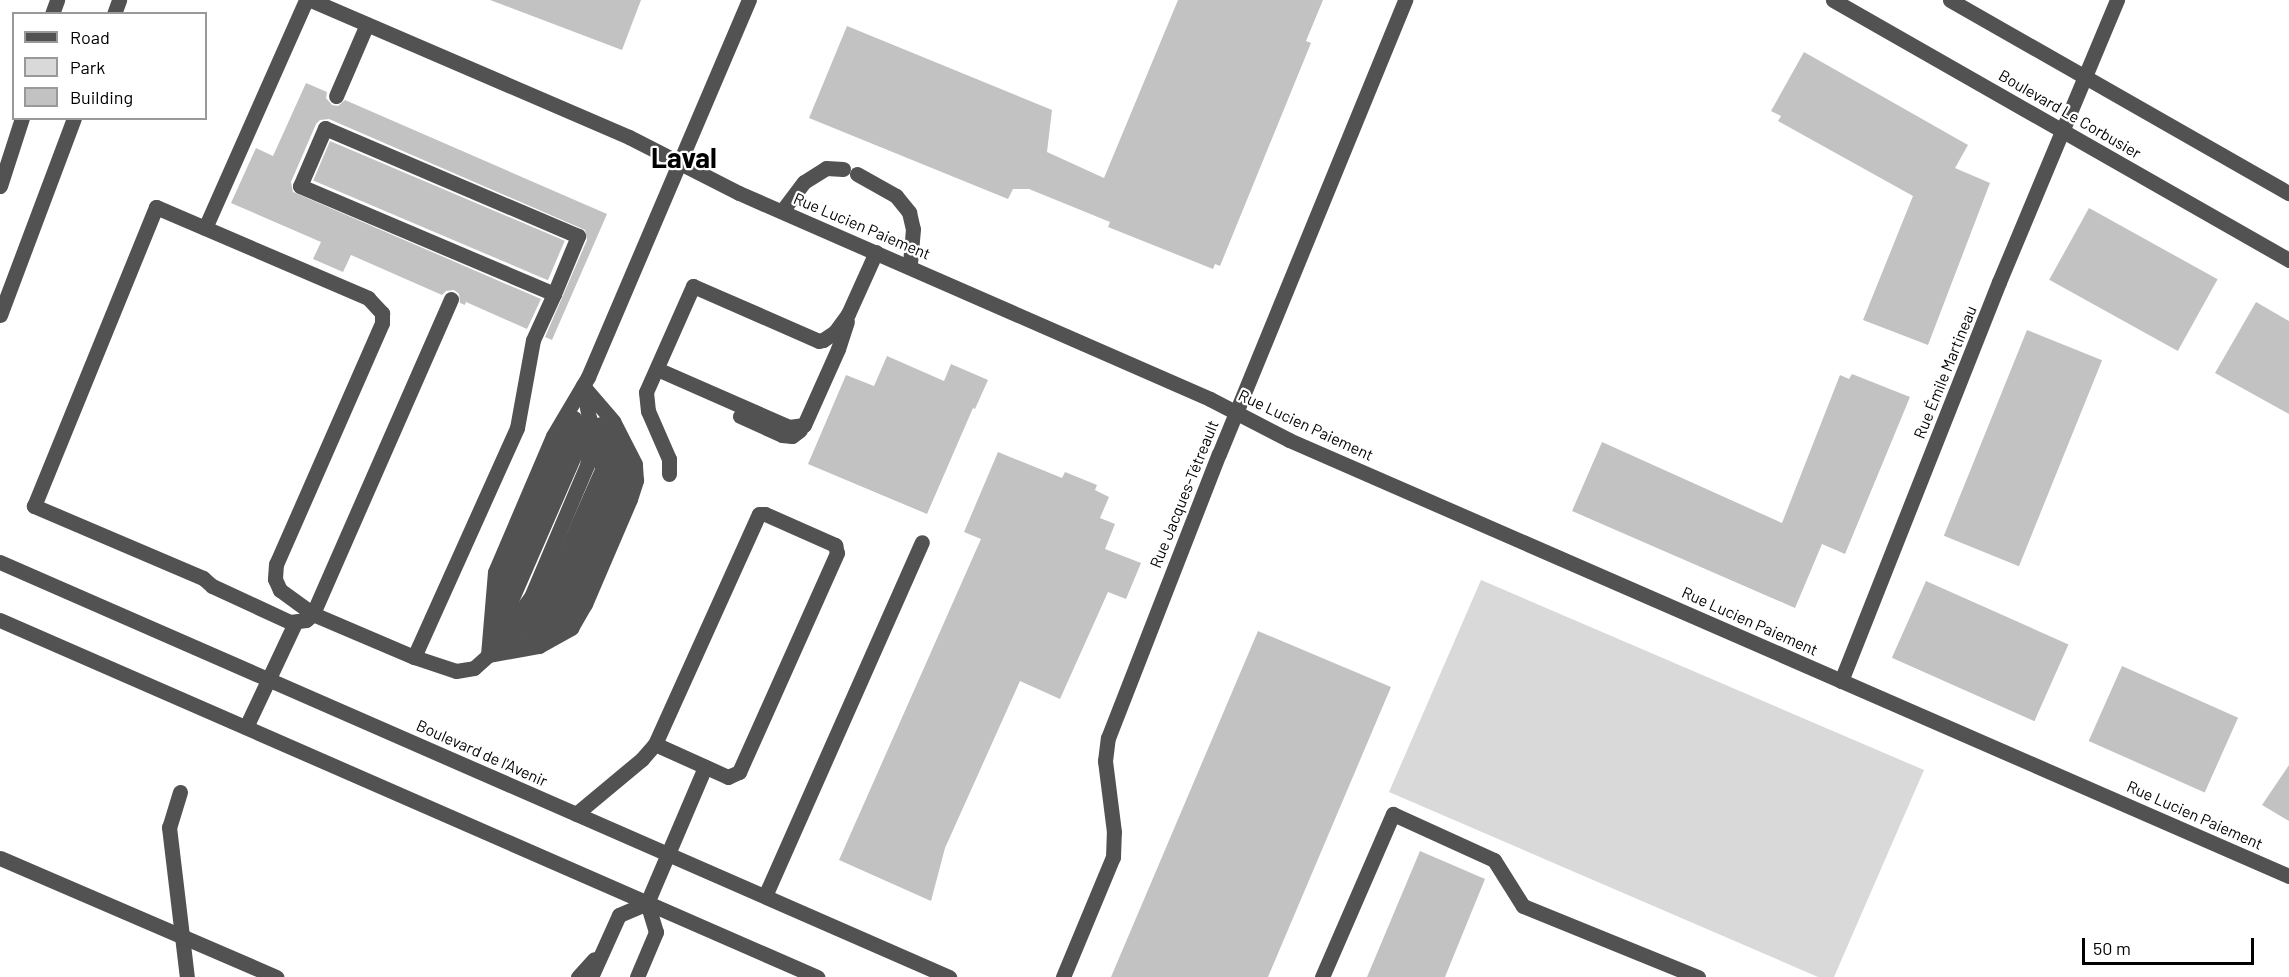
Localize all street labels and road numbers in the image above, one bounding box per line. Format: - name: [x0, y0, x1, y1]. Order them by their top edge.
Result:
- street label: Boulevard Le Corbusier: [1995, 65, 2145, 163]
- street label: Rue Lucien Paiement: [791, 188, 933, 264]
- street label: Rue Émile Martineau: [1910, 303, 1980, 441]
- street label: Rue Lucien Paiement: [1235, 385, 1377, 465]
- street label: Rue Jacques-Tétreault: [1146, 417, 1222, 571]
- street label: Rue Lucien Paiement: [1679, 582, 1821, 660]
- street label: Boulevard de l'Avenir: [413, 715, 551, 791]
- street label: Rue Lucien Paiement: [2124, 776, 2266, 854]

